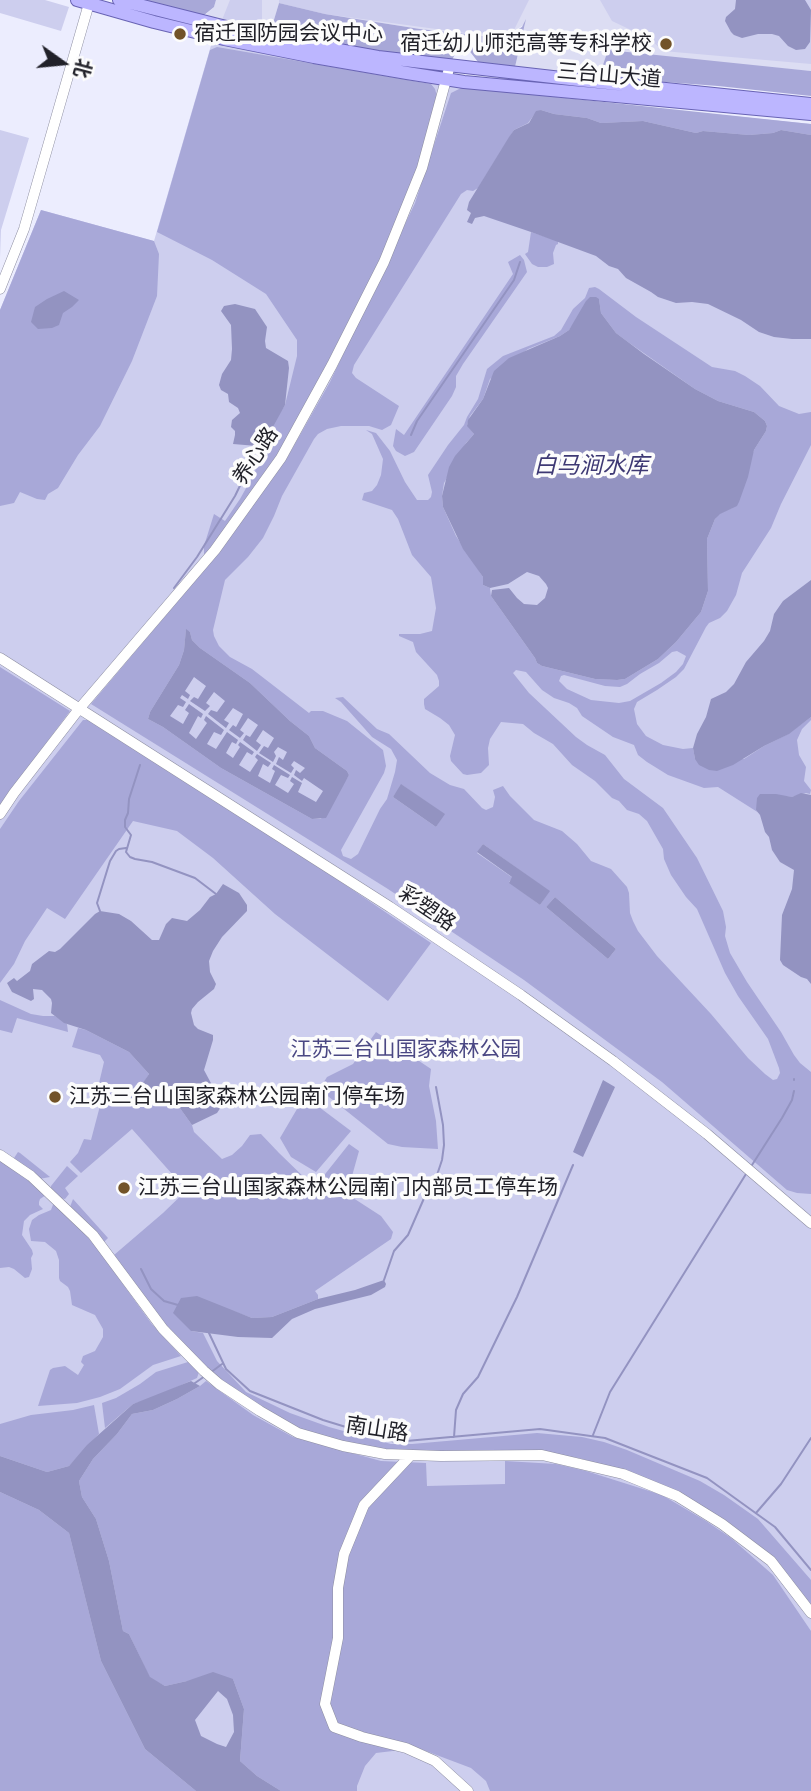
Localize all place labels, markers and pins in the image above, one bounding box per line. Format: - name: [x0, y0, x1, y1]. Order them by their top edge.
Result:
- place label: 宿迁国防园会议中心: [194, 21, 383, 47]
- marker: 宿迁国防园会议中心: [172, 26, 188, 42]
- place label: 宿迁幼儿师范高等专科学校: [400, 31, 652, 57]
- marker: 宿迁幼儿师范高等专科学校: [658, 36, 674, 52]
- place label: 江苏三台山国家森林公园南门停车场: [69, 1084, 405, 1110]
- marker: 江苏三台山国家森林公园南门停车场: [47, 1089, 63, 1105]
- place label: 江苏三台山国家森林公园南门内部员工停车场: [138, 1175, 558, 1201]
- marker: 江苏三台山国家森林公园南门内部员工停车场: [116, 1180, 132, 1196]

